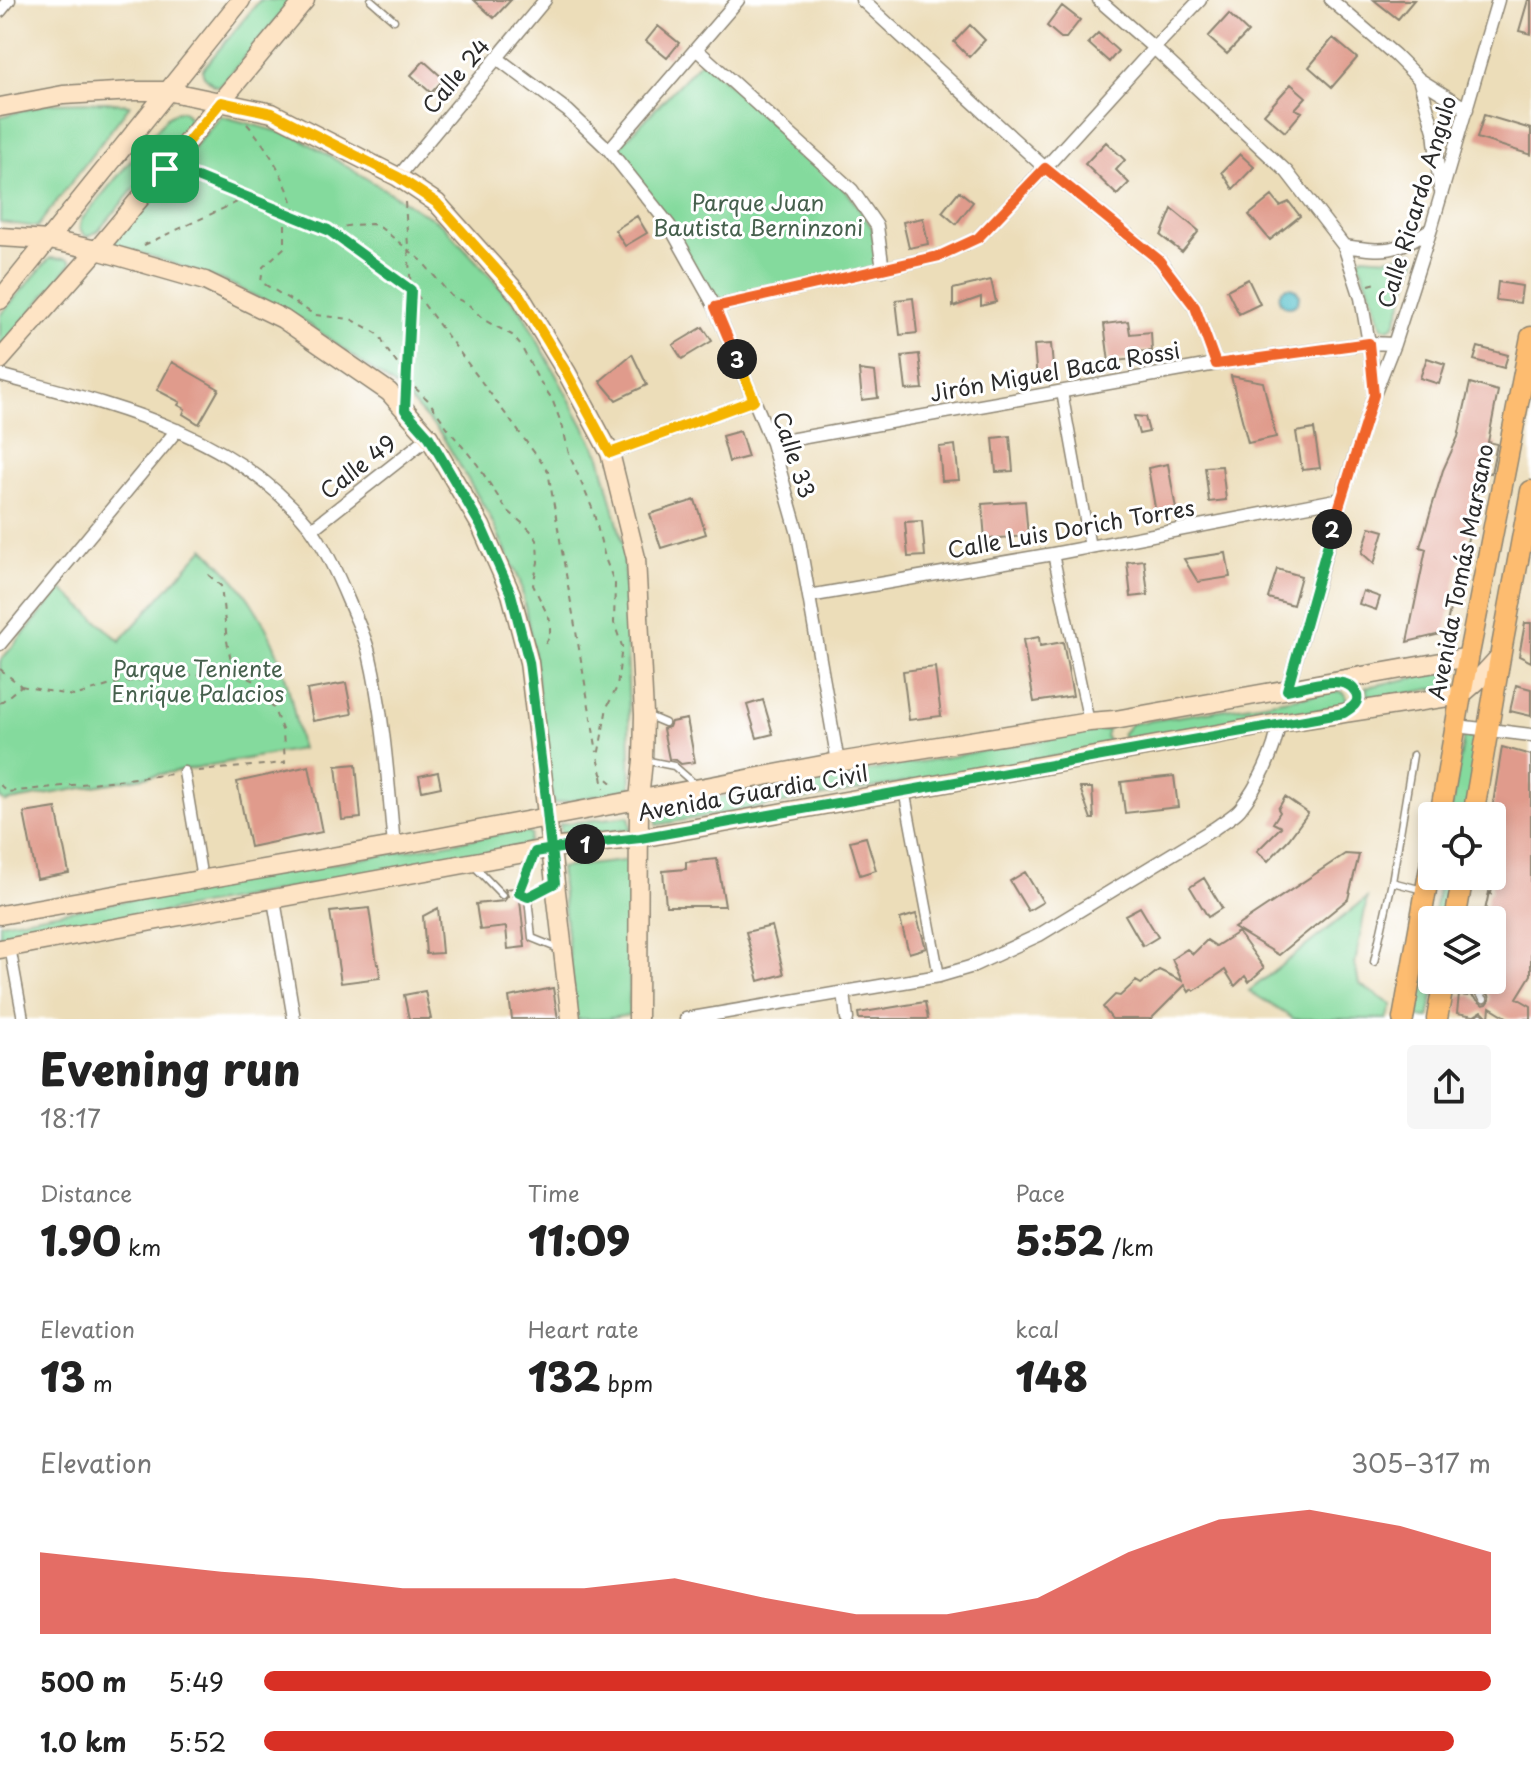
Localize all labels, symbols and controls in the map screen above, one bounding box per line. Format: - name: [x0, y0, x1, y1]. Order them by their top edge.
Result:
- street label: Calle 24: [413, 30, 496, 120]
- street label: Calle Ricardo Angulo: [1368, 91, 1464, 312]
- pin: [131, 135, 199, 203]
- icon: arrive: [143, 147, 187, 191]
- park label: Parque Juan Bautista Berninzoni: [653, 185, 863, 243]
- street label: Jirón Miguel Baca Rossi: [927, 332, 1182, 409]
- pin: 3: [717, 339, 757, 379]
- text: 3: [730, 342, 744, 375]
- street label: Calle 33: [766, 407, 825, 502]
- street label: Calle 49: [312, 426, 402, 506]
- street label: Avenida Tomás Marsano: [1419, 441, 1501, 703]
- street label: Calle Luis Dorich Torres: [945, 490, 1197, 565]
- pin: 2: [1312, 509, 1352, 549]
- text: 2: [1324, 512, 1340, 545]
- park label: Parque Teniente Enrique Palacios: [112, 651, 285, 709]
- street label: Avenida Guardia Civil: [635, 755, 870, 828]
- map controls: [1418, 802, 1506, 994]
- button: locate: [1418, 802, 1506, 890]
- pin: 1: [565, 824, 605, 864]
- text: 1: [580, 827, 590, 860]
- button: layers: [1418, 906, 1506, 994]
- text: Evening run: [40, 1035, 301, 1101]
- button: share: [1407, 1045, 1491, 1129]
- text: 18:17: [40, 1098, 101, 1137]
- text: Distance: [40, 1176, 132, 1209]
- text: Time: [528, 1176, 580, 1209]
- text: Pace: [1015, 1176, 1065, 1209]
- text: 1.90: [40, 1209, 121, 1270]
- text: 11:09: [528, 1209, 630, 1270]
- text: 5:52: [1015, 1209, 1105, 1270]
- text: km: [121, 1230, 161, 1263]
- text: /km: [1105, 1230, 1154, 1263]
- text: Elevation: [40, 1312, 135, 1345]
- text: Heart rate: [528, 1312, 639, 1345]
- text: kcal: [1015, 1312, 1059, 1345]
- text: 13: [40, 1345, 86, 1406]
- text: 132: [528, 1345, 601, 1406]
- text: 148: [1015, 1345, 1088, 1406]
- text: m: [86, 1366, 113, 1399]
- text: bpm: [601, 1366, 653, 1399]
- text: Elevation: [40, 1443, 152, 1482]
- text: 305–317 m: [1351, 1443, 1491, 1482]
- text: 500 m: [40, 1662, 126, 1701]
- text: 5:49: [168, 1662, 224, 1701]
- text: 1.0 km: [40, 1722, 127, 1761]
- text: 5:52: [168, 1722, 226, 1761]

